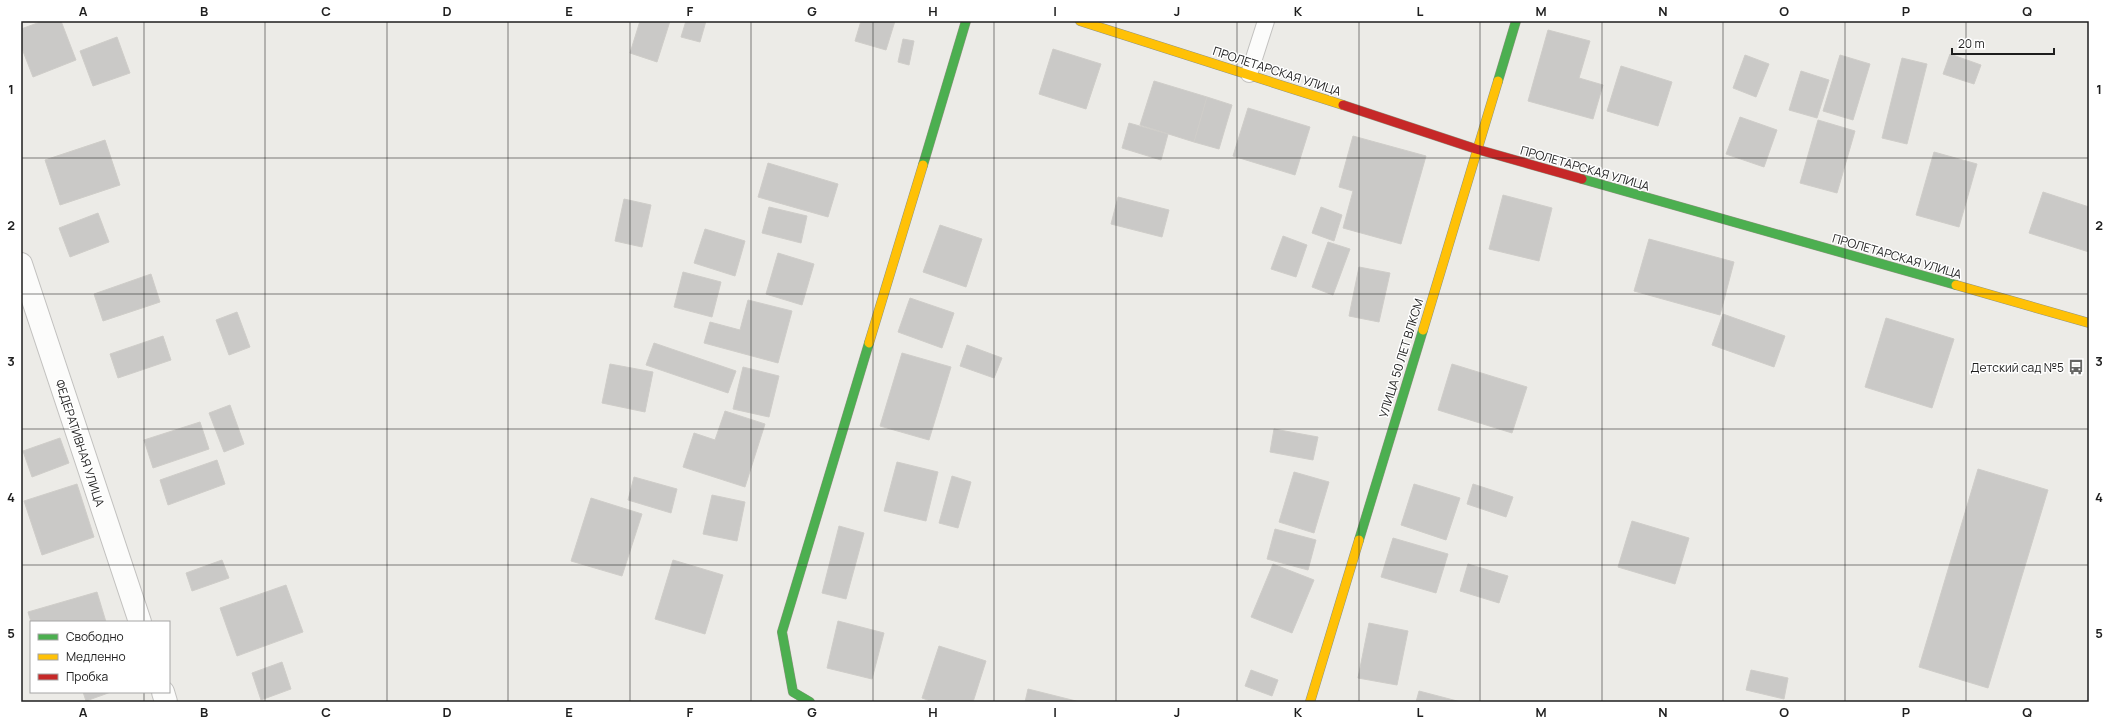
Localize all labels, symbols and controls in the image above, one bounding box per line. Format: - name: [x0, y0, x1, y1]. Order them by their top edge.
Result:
- text: A: [79, 2, 88, 20]
- text: B: [200, 2, 208, 20]
- text: C: [321, 2, 331, 20]
- text: D: [442, 2, 452, 20]
- text: E: [565, 2, 573, 20]
- text: F: [687, 2, 694, 20]
- text: G: [807, 2, 817, 20]
- text: H: [928, 2, 938, 20]
- text: I: [1053, 2, 1057, 20]
- text: J: [1174, 2, 1180, 20]
- text: K: [1294, 2, 1303, 20]
- text: L: [1417, 2, 1424, 20]
- text: M: [1535, 2, 1547, 20]
- text: N: [1658, 2, 1668, 20]
- text: O: [1779, 2, 1789, 20]
- text: P: [1902, 2, 1910, 20]
- text: Q: [2022, 2, 2032, 20]
- scale bar: [1952, 30, 2054, 56]
- text: 20 m: [1958, 35, 1985, 52]
- street label: ПРОЛЕТАРСКАЯ УЛИЦА: [1211, 42, 1344, 100]
- text: 1: [8, 80, 14, 98]
- text: 1: [2096, 80, 2102, 98]
- street label: ПРОЛЕТАРСКАЯ УЛИЦА: [1518, 141, 1652, 195]
- text: 2: [7, 216, 15, 234]
- text: 2: [2095, 216, 2103, 234]
- street label: ПРОЛЕТАРСКАЯ УЛИЦА: [1830, 229, 1964, 283]
- street label: УЛИЦА 50 ЛЕТ ВЛКСМ: [1375, 296, 1427, 420]
- text: 3: [7, 352, 15, 370]
- text: 3: [2095, 352, 2103, 370]
- bus stop icon: Детский сад №5: [2067, 358, 2085, 376]
- place label: Детский сад №5: [1971, 359, 2064, 376]
- street label: ФЕДЕРАТИВНАЯ УЛИЦА: [51, 377, 109, 509]
- text: 4: [7, 488, 15, 506]
- text: 4: [2095, 488, 2103, 506]
- legend: [30, 621, 170, 693]
- text: 5: [7, 624, 15, 642]
- text: 5: [2095, 624, 2103, 642]
- text: Свободно: [66, 628, 124, 645]
- text: Медленно: [66, 648, 126, 665]
- text: Пробка: [66, 668, 108, 685]
- text: A: [79, 703, 88, 721]
- text: B: [200, 703, 208, 721]
- text: C: [321, 703, 331, 721]
- text: D: [442, 703, 452, 721]
- text: E: [565, 703, 573, 721]
- text: F: [687, 703, 694, 721]
- text: G: [807, 703, 817, 721]
- text: H: [928, 703, 938, 721]
- text: I: [1053, 703, 1057, 721]
- text: J: [1174, 703, 1180, 721]
- text: K: [1294, 703, 1303, 721]
- text: L: [1417, 703, 1424, 721]
- text: M: [1535, 703, 1547, 721]
- text: N: [1658, 703, 1668, 721]
- text: O: [1779, 703, 1789, 721]
- text: P: [1902, 703, 1910, 721]
- text: Q: [2022, 703, 2032, 721]

